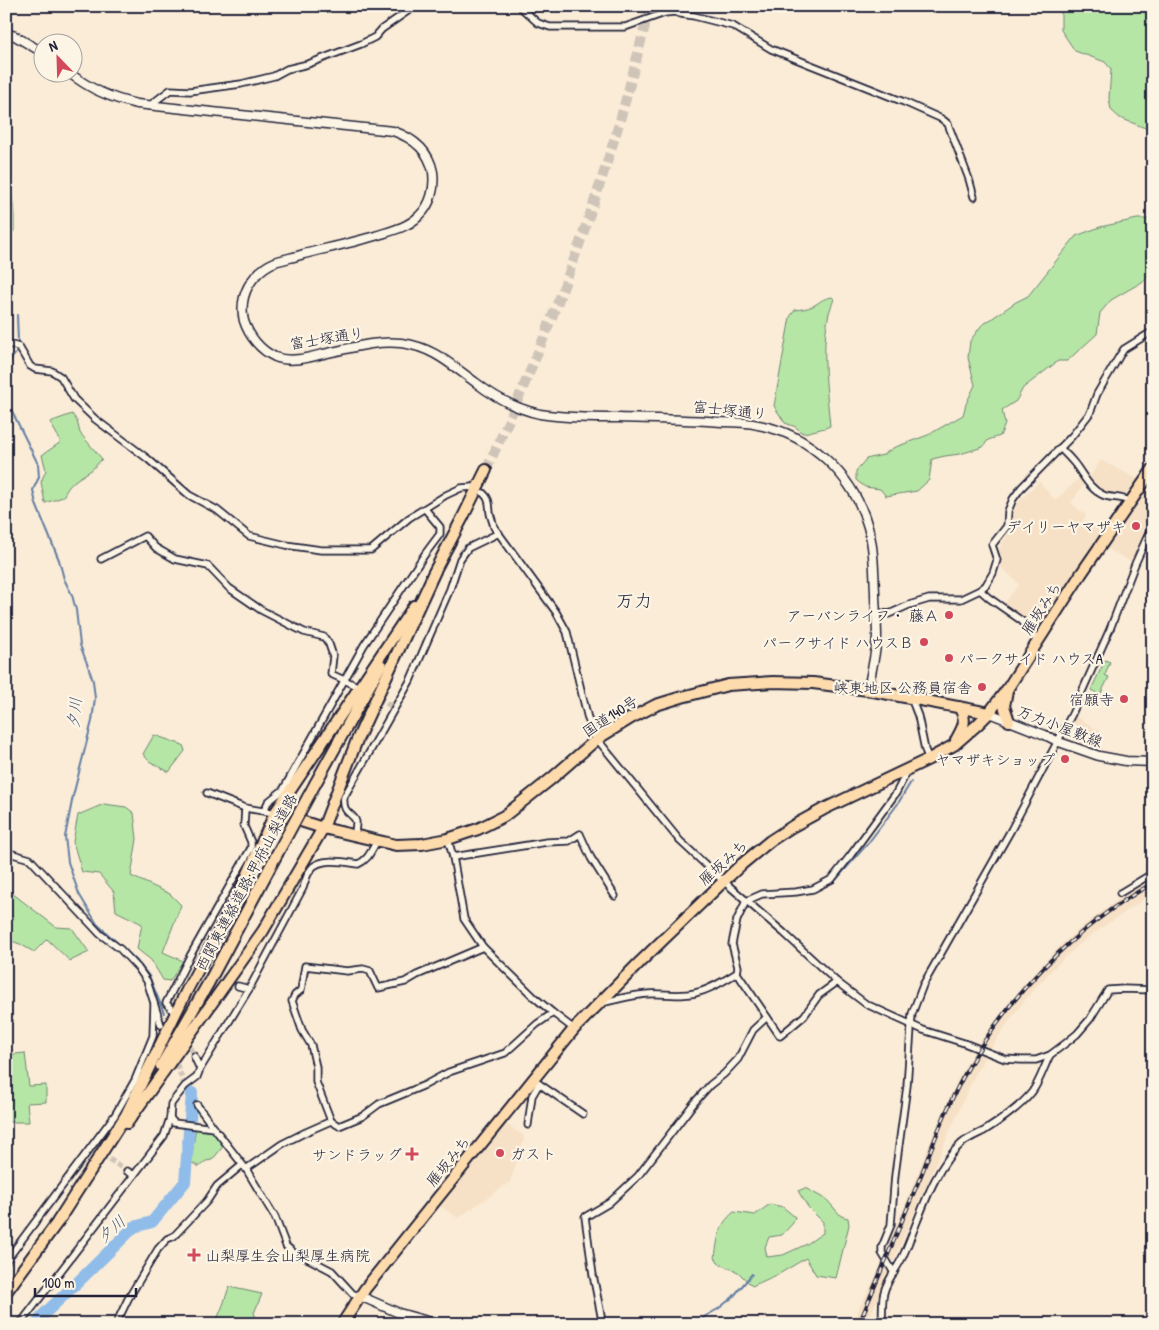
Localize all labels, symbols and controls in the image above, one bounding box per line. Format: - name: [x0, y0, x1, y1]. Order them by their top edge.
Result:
- north arrow: [32, 32, 82, 82]
- text: N: [46, 35, 60, 56]
- street label: 富士塚通り: [288, 322, 366, 354]
- street label: 富士塚通り: [692, 396, 768, 424]
- place label: デイリーヤマザキ: [1007, 516, 1126, 537]
- marker: デイリーヤマザキ: [1130, 520, 1142, 532]
- street label: 雁坂みち: [1016, 577, 1066, 639]
- district label: 万力: [616, 588, 652, 613]
- place label: アーバンライフ・ 藤Ａ: [787, 605, 939, 626]
- marker: アーバンライフ・ 藤Ａ: [943, 609, 955, 621]
- place label: パークサイド ハウスＢ: [762, 632, 914, 653]
- marker: パークサイド ハウスＢ: [918, 636, 930, 648]
- place label: パークサイド ハウスA: [959, 648, 1104, 669]
- marker: パークサイド ハウスA: [943, 652, 955, 664]
- place label: 峡東地区 公務員宿舎: [834, 677, 972, 698]
- marker: 峡東地区 公務員宿舎: [976, 681, 988, 693]
- place label: 宿願寺: [1069, 689, 1114, 710]
- street label: 国道140号: [578, 690, 642, 742]
- marker: 宿願寺: [1118, 693, 1130, 705]
- water label: 夕川: [62, 696, 86, 730]
- street label: 万力小屋敷線: [1014, 700, 1106, 752]
- place label: ヤマザキショップ: [936, 749, 1055, 770]
- marker: ヤマザキショップ: [1059, 753, 1071, 765]
- street label: 西関東連絡道路;甲府山梨道路: [190, 789, 302, 975]
- street label: 雁坂みち: [694, 834, 752, 890]
- street label: 雁坂みち: [421, 1131, 475, 1191]
- place label: ガスト: [510, 1143, 557, 1164]
- place label: サンドラッグ: [312, 1144, 402, 1165]
- marker: ガスト: [494, 1147, 506, 1159]
- marker: サンドラッグ: [406, 1148, 418, 1160]
- water label: 夕川: [92, 1210, 130, 1248]
- place label: 山梨厚生会山梨厚生病院: [205, 1245, 370, 1266]
- marker: 山梨厚生会山梨厚生病院: [187, 1248, 201, 1262]
- scale bar: [35, 1265, 136, 1297]
- text: 100 m: [42, 1272, 75, 1293]

